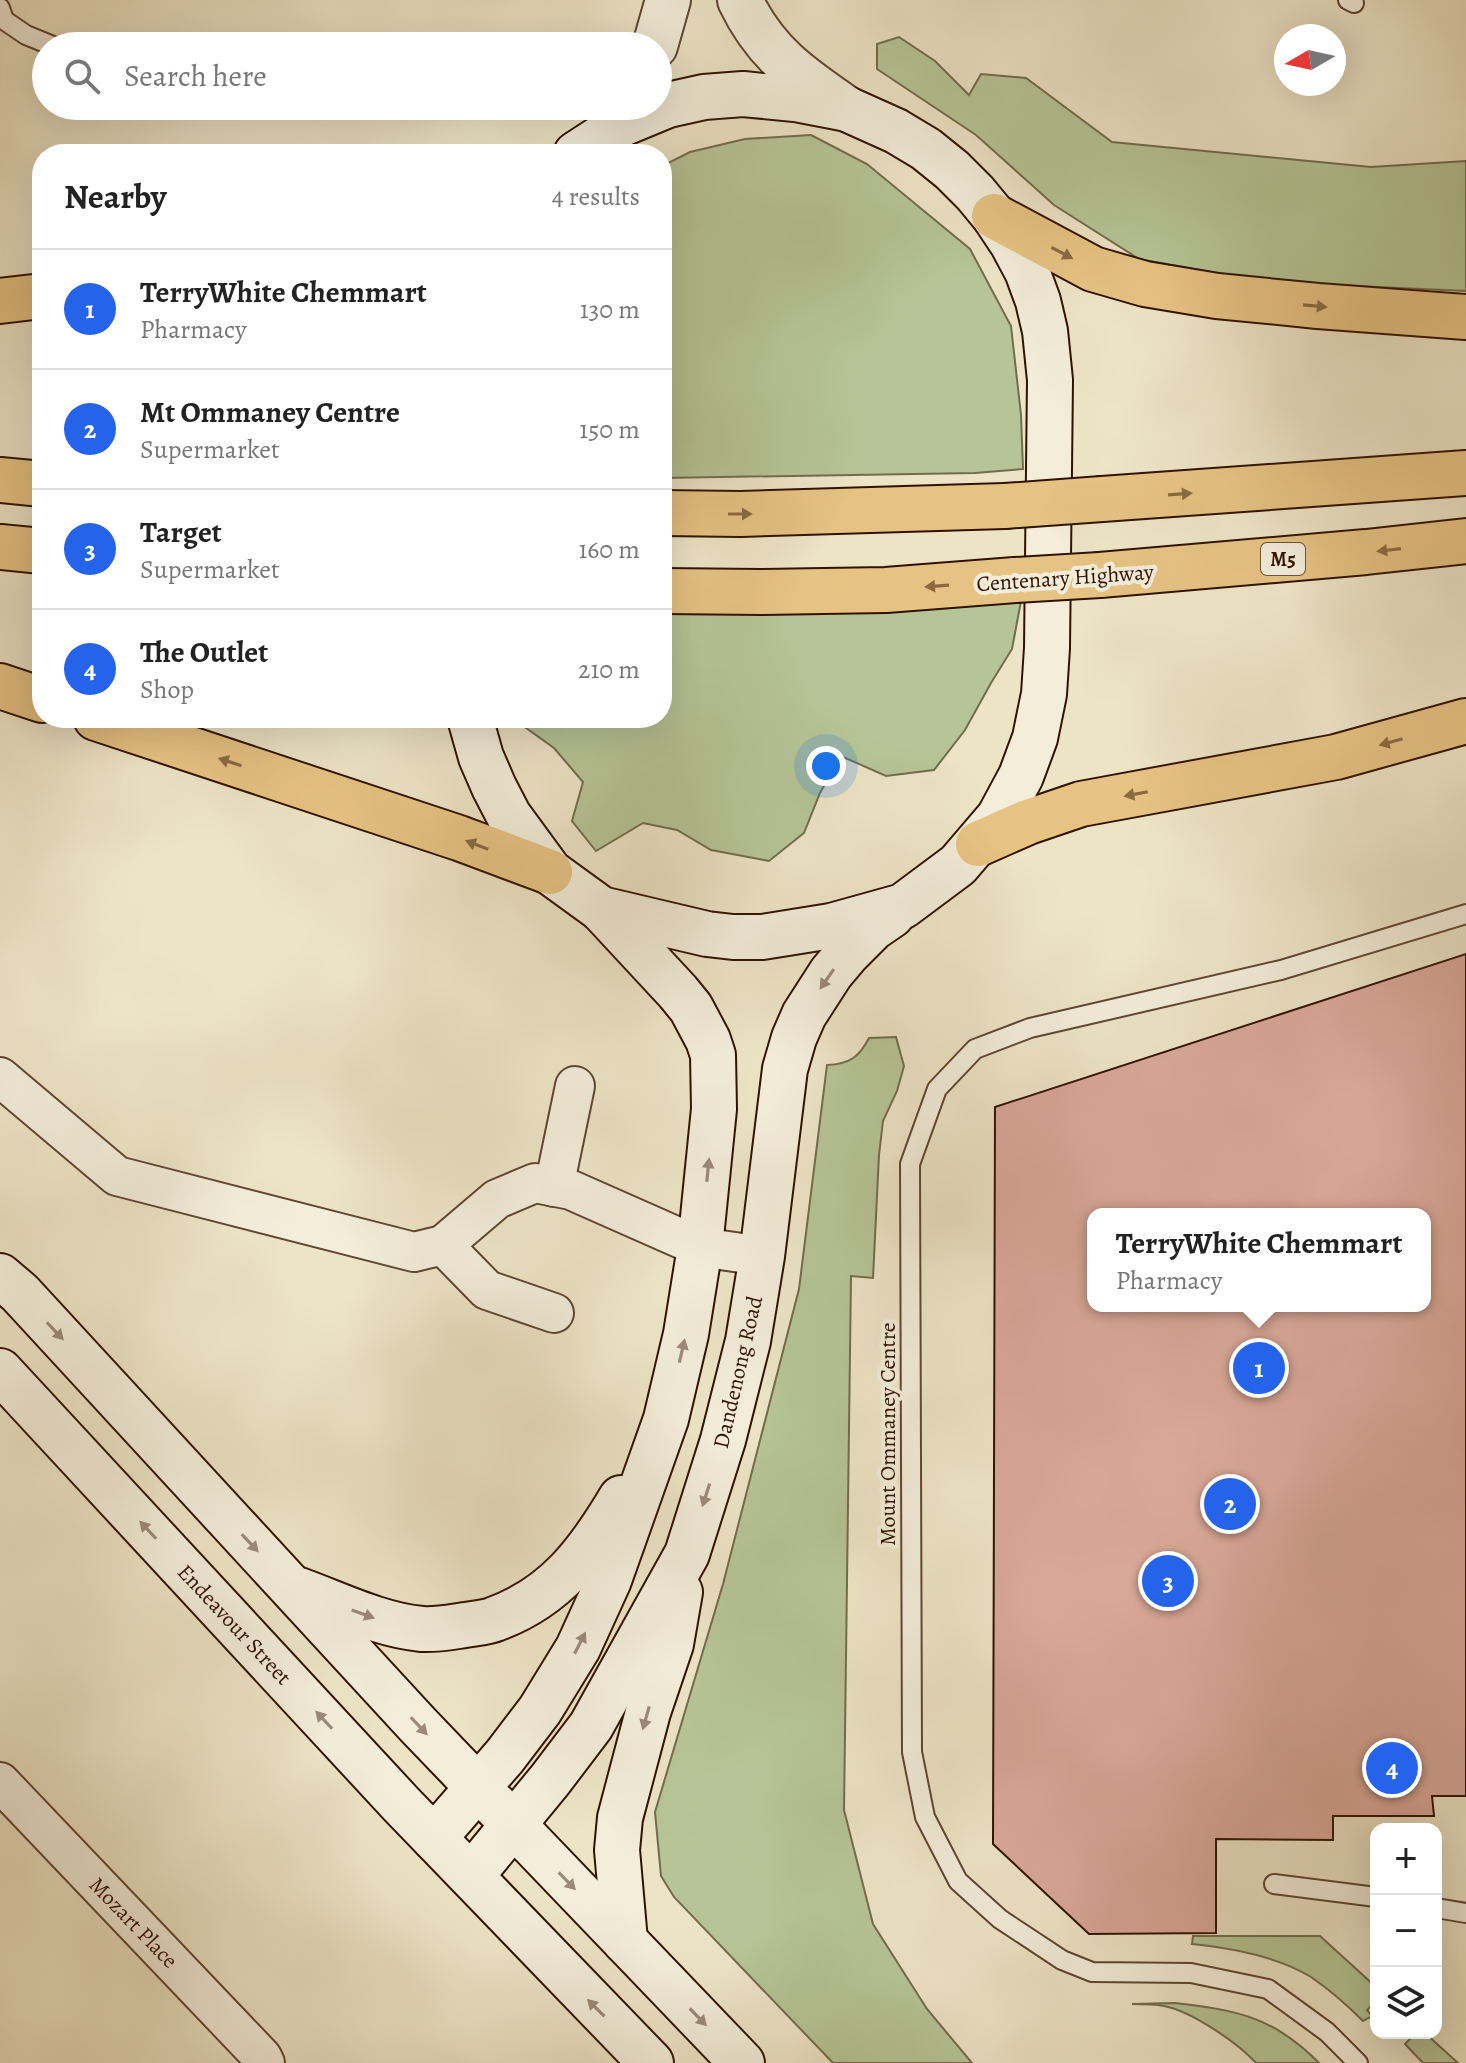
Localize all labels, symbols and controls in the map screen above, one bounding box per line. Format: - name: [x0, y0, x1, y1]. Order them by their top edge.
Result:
- north arrow: [1274, 24, 1346, 96]
- search box: [32, 32, 672, 120]
- icon: search: [60, 54, 104, 98]
- text: Search here: [124, 56, 267, 96]
- text: Nearby: [64, 173, 167, 220]
- text: 4 results: [552, 179, 640, 214]
- one-way arrow: [1051, 247, 1074, 260]
- text: TerryWhite Chemmart: [140, 272, 427, 312]
- text: 1: [85, 292, 95, 327]
- text: 130 m: [580, 292, 640, 327]
- one-way arrow: [1303, 299, 1328, 312]
- text: Pharmacy: [140, 312, 247, 347]
- text: Mt Ommaney Centre: [140, 392, 400, 432]
- text: 2: [84, 412, 96, 447]
- text: 150 m: [579, 412, 640, 447]
- text: Supermarket: [140, 432, 280, 467]
- one-way arrow: [1168, 487, 1193, 500]
- one-way arrow: [728, 507, 753, 520]
- text: Target: [140, 512, 222, 552]
- text: 3: [84, 532, 96, 567]
- text: 160 m: [578, 532, 640, 567]
- road number: M5: [1261, 543, 1305, 575]
- one-way arrow: [1376, 543, 1401, 556]
- text: Supermarket: [140, 552, 280, 587]
- street label: Centenary Highway: [976, 557, 1155, 599]
- one-way arrow: [924, 580, 949, 593]
- text: The Outlet: [140, 632, 268, 672]
- text: 4: [84, 652, 96, 687]
- text: 210 m: [578, 652, 640, 687]
- text: Shop: [140, 672, 194, 707]
- one-way arrow: [1378, 736, 1402, 749]
- your location: [806, 746, 846, 786]
- one-way arrow: [218, 756, 242, 768]
- one-way arrow: [1124, 788, 1149, 800]
- one-way arrow: [465, 838, 489, 851]
- one-way arrow: [820, 968, 835, 989]
- one-way arrow: [702, 1157, 715, 1182]
- popup: [1087, 1208, 1431, 1312]
- text: TerryWhite Chemmart: [1116, 1223, 1402, 1263]
- text: Pharmacy: [1116, 1263, 1222, 1298]
- street label: Dandenong Road: [706, 1293, 770, 1451]
- one-way arrow: [45, 1321, 63, 1340]
- street label: Mount Ommaney Centre: [873, 1322, 903, 1546]
- one-way arrow: [676, 1338, 688, 1363]
- pin: 1: [1233, 1338, 1285, 1398]
- pin: 2: [1204, 1474, 1256, 1534]
- one-way arrow: [699, 1484, 711, 1508]
- one-way arrow: [139, 1520, 157, 1539]
- one-way arrow: [240, 1533, 258, 1552]
- pin: 3: [1142, 1551, 1194, 1611]
- street label: Endeavour Street: [170, 1558, 298, 1692]
- one-way arrow: [351, 1608, 375, 1621]
- one-way arrow: [573, 1632, 586, 1655]
- one-way arrow: [640, 1705, 652, 1730]
- one-way arrow: [316, 1711, 334, 1730]
- one-way arrow: [410, 1716, 428, 1735]
- pin: 4: [1366, 1738, 1418, 1798]
- map controls: [1370, 1823, 1442, 2039]
- button: +: [1370, 1823, 1442, 1895]
- street label: Mozart Place: [82, 1870, 184, 1975]
- one-way arrow: [557, 1871, 575, 1890]
- button: −: [1370, 1895, 1442, 1967]
- button: layers: [1370, 1967, 1442, 2039]
- one-way arrow: [588, 1999, 606, 2018]
- one-way arrow: [688, 2007, 707, 2026]

